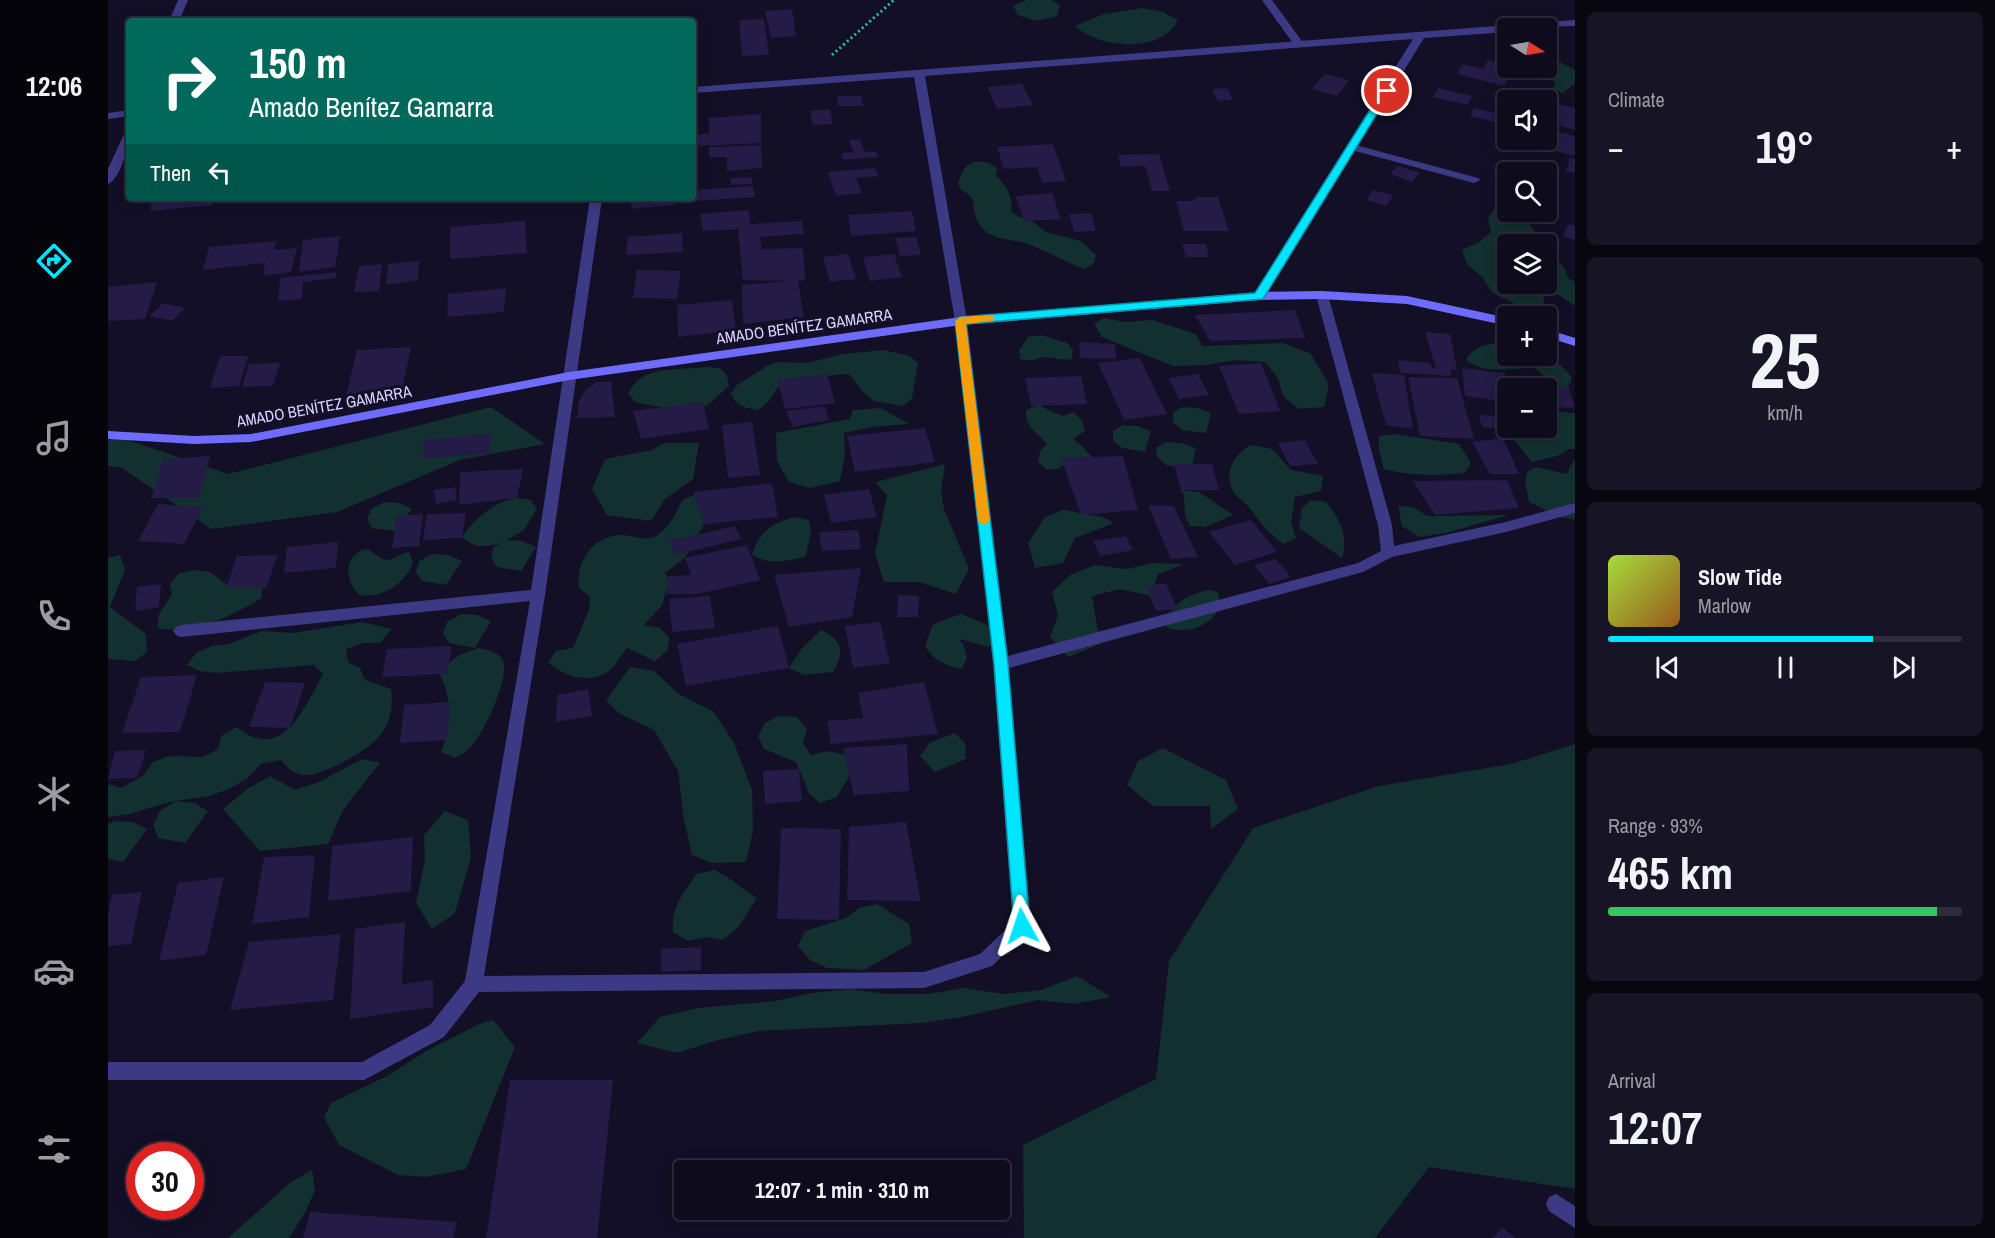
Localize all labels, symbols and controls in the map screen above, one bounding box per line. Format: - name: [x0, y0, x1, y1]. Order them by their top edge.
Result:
- north arrow: [1497, 18, 1557, 78]
- map controls: [1497, 18, 1557, 438]
- text: 150 m: [249, 35, 347, 91]
- icon: right: [150, 42, 228, 120]
- pin: [1361, 65, 1412, 116]
- text: 12:06: [26, 68, 82, 104]
- icon: arrive: [1370, 74, 1403, 107]
- text: Climate: [1608, 86, 1665, 113]
- text: Amado Benítez Gamarra: [249, 89, 494, 125]
- button: sound: [1497, 90, 1557, 150]
- text: 19°: [1755, 116, 1815, 177]
- text: −: [1608, 125, 1624, 169]
- text: +: [1946, 125, 1962, 169]
- icon: left: [203, 156, 236, 189]
- text: Then: [150, 158, 191, 188]
- button: search: [1497, 162, 1557, 222]
- button: layers: [1497, 234, 1557, 294]
- icon: directions: [33, 240, 75, 282]
- street label: AMADO BENÍTEZ GAMARRA: [714, 303, 893, 349]
- button: +: [1497, 306, 1557, 366]
- text: 25: [1749, 307, 1821, 412]
- button: −: [1497, 378, 1557, 438]
- street label: AMADO BENÍTEZ GAMARRA: [234, 380, 413, 432]
- text: km/h: [1767, 399, 1803, 426]
- icon: music: [33, 417, 75, 459]
- text: Slow Tide: [1698, 562, 1782, 592]
- text: Marlow: [1698, 592, 1751, 619]
- icon: phone: [33, 595, 75, 637]
- icon: previous: [1651, 651, 1684, 684]
- icon: pause: [1769, 651, 1802, 684]
- icon: next: [1887, 651, 1920, 684]
- icon: climate: [33, 773, 75, 815]
- text: Range · 93%: [1608, 812, 1703, 839]
- text: 465 km: [1608, 842, 1733, 903]
- position arrow: [990, 894, 1054, 958]
- icon: car: [33, 950, 75, 992]
- text: Arrival: [1608, 1067, 1655, 1094]
- text: 12:07: [1608, 1097, 1702, 1158]
- icon: filters: [33, 1128, 75, 1170]
- speed limit sign: 30: [126, 1142, 204, 1220]
- text: 12:07 · 1 min · 310 m: [755, 1175, 929, 1205]

